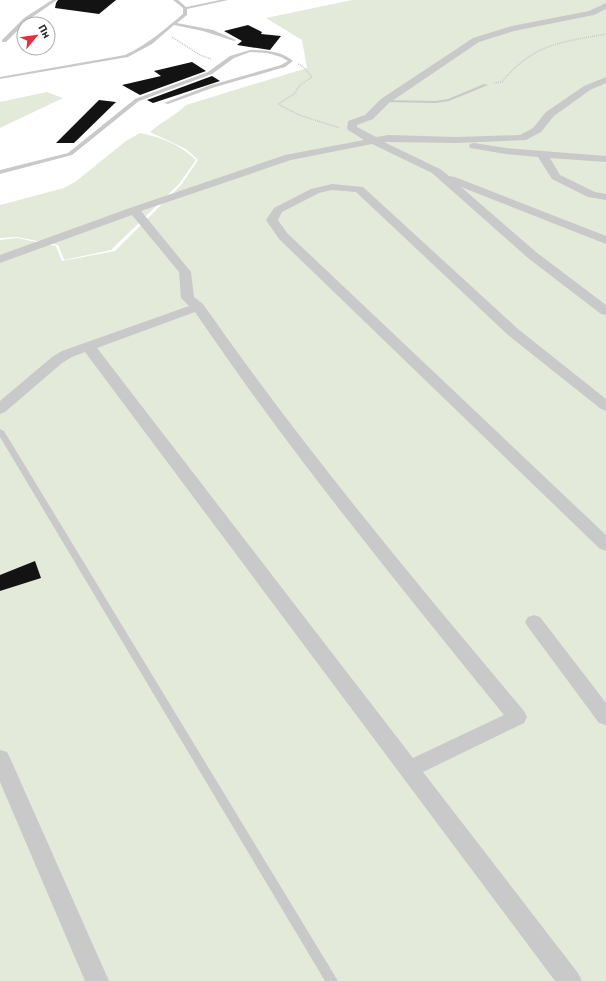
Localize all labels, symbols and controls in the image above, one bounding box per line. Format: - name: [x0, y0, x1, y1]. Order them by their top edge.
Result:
- north arrow: [16, 16, 56, 56]
- text: Пн: [34, 22, 54, 41]

